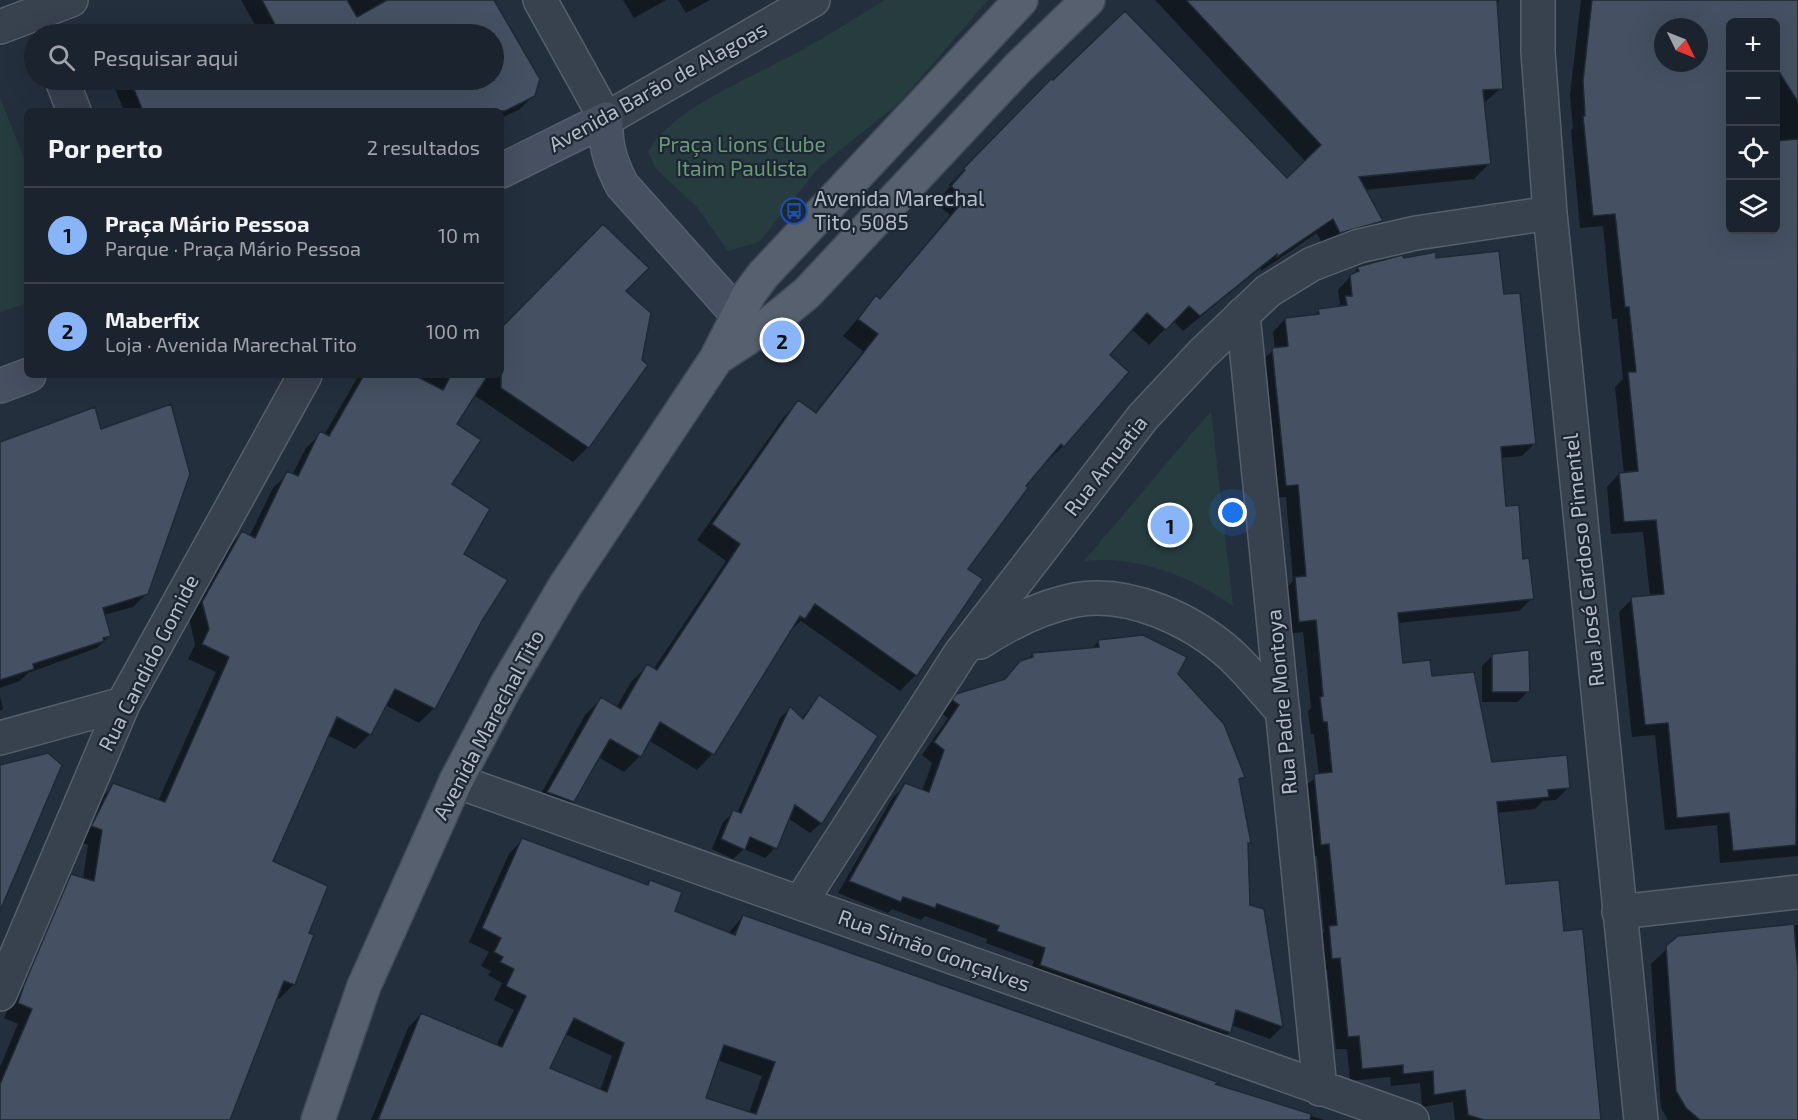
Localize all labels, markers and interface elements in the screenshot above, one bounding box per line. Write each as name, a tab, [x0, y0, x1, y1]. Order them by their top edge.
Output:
street label: Avenida Barão de Alagoas	[544, 15, 771, 156]
north arrow	[1654, 18, 1708, 72]
map controls	[1726, 18, 1780, 234]
button: +	[1726, 18, 1780, 72]
search box	[24, 24, 504, 90]
icon: search	[45, 41, 78, 74]
text: Pesquisar aqui	[93, 44, 239, 70]
button: −	[1726, 72, 1780, 126]
button: locate	[1726, 126, 1780, 180]
park label: Praça Lions Clube Itaim Paulista	[658, 131, 826, 180]
text: Por perto	[48, 132, 163, 163]
text: 2 resultados	[367, 135, 480, 159]
button: layers	[1726, 180, 1780, 234]
place label: Avenida Marechal Tito, 5085	[814, 185, 985, 234]
bus stop icon: Avenida Marechal Tito, 5085	[779, 196, 809, 226]
text: Praça Mário Pessoa	[105, 210, 310, 236]
text: 1	[63, 223, 72, 247]
text: 10 m	[438, 223, 480, 247]
text: Parque · Praça Mário Pessoa	[105, 236, 361, 260]
text: Maberfix	[105, 306, 200, 332]
pin: 2	[762, 318, 802, 362]
text: 2	[62, 319, 73, 343]
text: 100 m	[426, 319, 480, 343]
text: Loja · Avenida Marechal Tito	[105, 332, 357, 356]
street label: Rua Amuatia	[1058, 410, 1152, 520]
street label: Rua José Cardoso Pimentel	[1557, 432, 1608, 688]
your location	[1218, 498, 1247, 527]
pin: 1	[1150, 502, 1190, 548]
street label: Rua Candido Gomide	[92, 570, 203, 755]
street label: Rua Padre Montoya	[1260, 608, 1301, 796]
street label: Avenida Marechal Tito	[427, 625, 548, 823]
street label: Rua Simão Gonçalves	[834, 903, 1034, 998]

